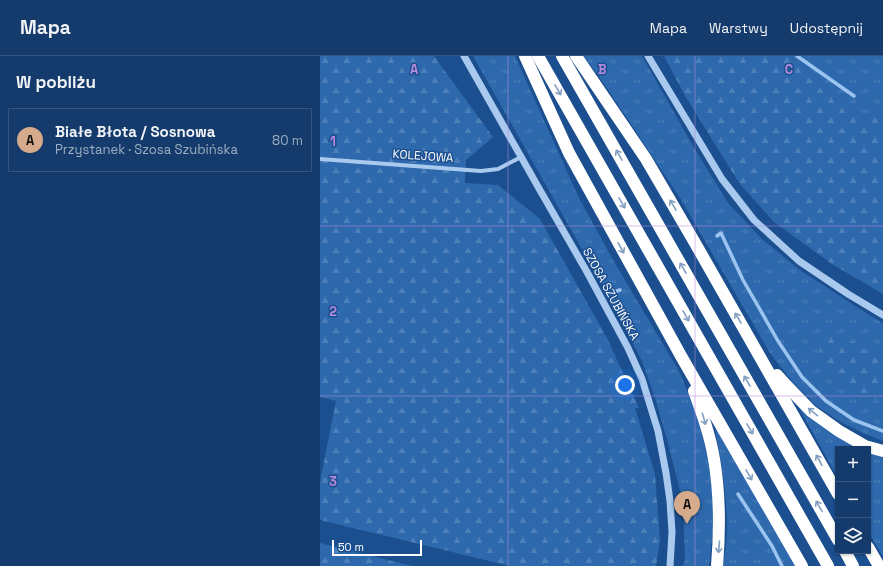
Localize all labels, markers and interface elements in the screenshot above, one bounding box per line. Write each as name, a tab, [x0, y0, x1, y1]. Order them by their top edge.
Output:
text: Mapa	[20, 15, 71, 40]
text: Mapa	[650, 19, 687, 37]
text: Warstwy	[709, 19, 768, 37]
text: Udostępnij	[790, 19, 863, 37]
text: A	[410, 61, 419, 78]
text: B	[598, 61, 607, 78]
text: C	[785, 61, 793, 78]
text: W pobliżu	[16, 71, 96, 93]
one-way arrow	[554, 84, 562, 96]
text: Białe Błota / Sosnowa	[55, 122, 215, 141]
text: A	[26, 132, 34, 149]
text: 80 m	[272, 132, 303, 149]
text: 1	[330, 133, 336, 150]
text: Przystanek · Szosa Szubińska	[55, 141, 238, 158]
street label: KOLEJOWA	[392, 146, 454, 166]
one-way arrow	[614, 149, 622, 161]
one-way arrow	[618, 197, 626, 209]
one-way arrow	[669, 199, 677, 211]
one-way arrow	[618, 242, 626, 254]
street label: SZOSA SZUBIŃSKA	[579, 245, 643, 343]
one-way arrow	[679, 262, 686, 274]
text: 2	[329, 303, 337, 320]
one-way arrow	[682, 310, 690, 322]
one-way arrow	[734, 312, 742, 324]
your location	[615, 375, 635, 395]
one-way arrow	[743, 375, 751, 387]
one-way arrow	[808, 407, 819, 416]
one-way arrow	[701, 412, 708, 425]
one-way arrow	[747, 423, 755, 435]
map controls	[835, 446, 871, 554]
button: +	[835, 446, 871, 482]
one-way arrow	[814, 454, 822, 466]
one-way arrow	[746, 469, 754, 481]
text: 3	[329, 473, 337, 490]
button: −	[835, 482, 871, 518]
pin: A	[674, 491, 700, 524]
one-way arrow	[814, 500, 822, 512]
button: layers	[835, 518, 871, 554]
scale bar	[332, 538, 422, 557]
text: 50 m	[338, 540, 364, 554]
one-way arrow	[715, 540, 722, 553]

